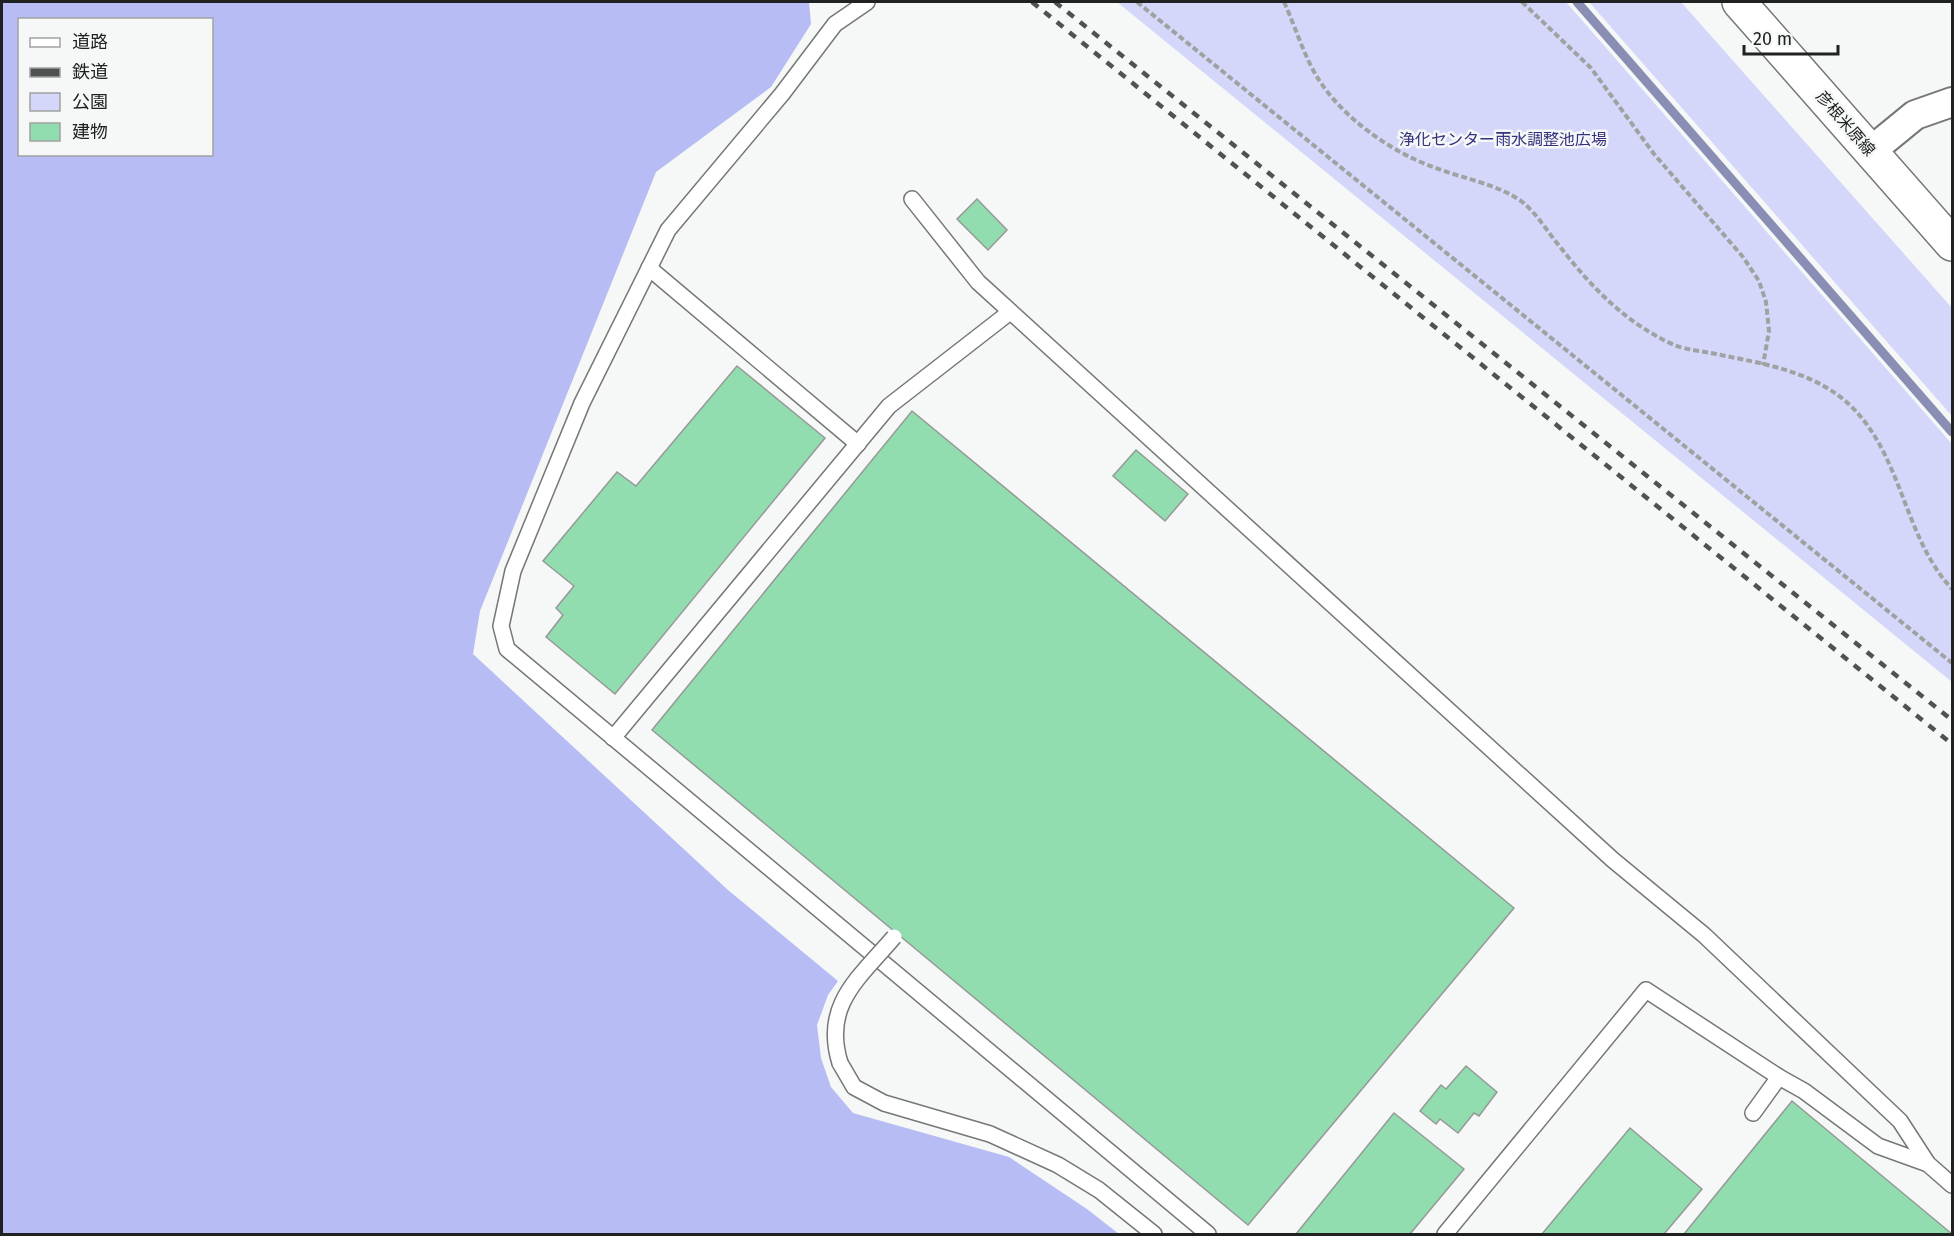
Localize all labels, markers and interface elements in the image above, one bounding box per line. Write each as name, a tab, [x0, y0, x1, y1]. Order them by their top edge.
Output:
legend	[18, 18, 213, 156]
scale bar	[1744, 18, 1838, 56]
text: 20 m	[1753, 28, 1792, 50]
text: 道路	[72, 31, 108, 53]
text: 鉄道	[72, 61, 108, 83]
street label: 彦根米原線	[1812, 87, 1879, 160]
text: 公園	[72, 91, 108, 113]
text: 建物	[72, 121, 108, 143]
park label: 浄化センター雨水調整池広場	[1399, 130, 1607, 149]

